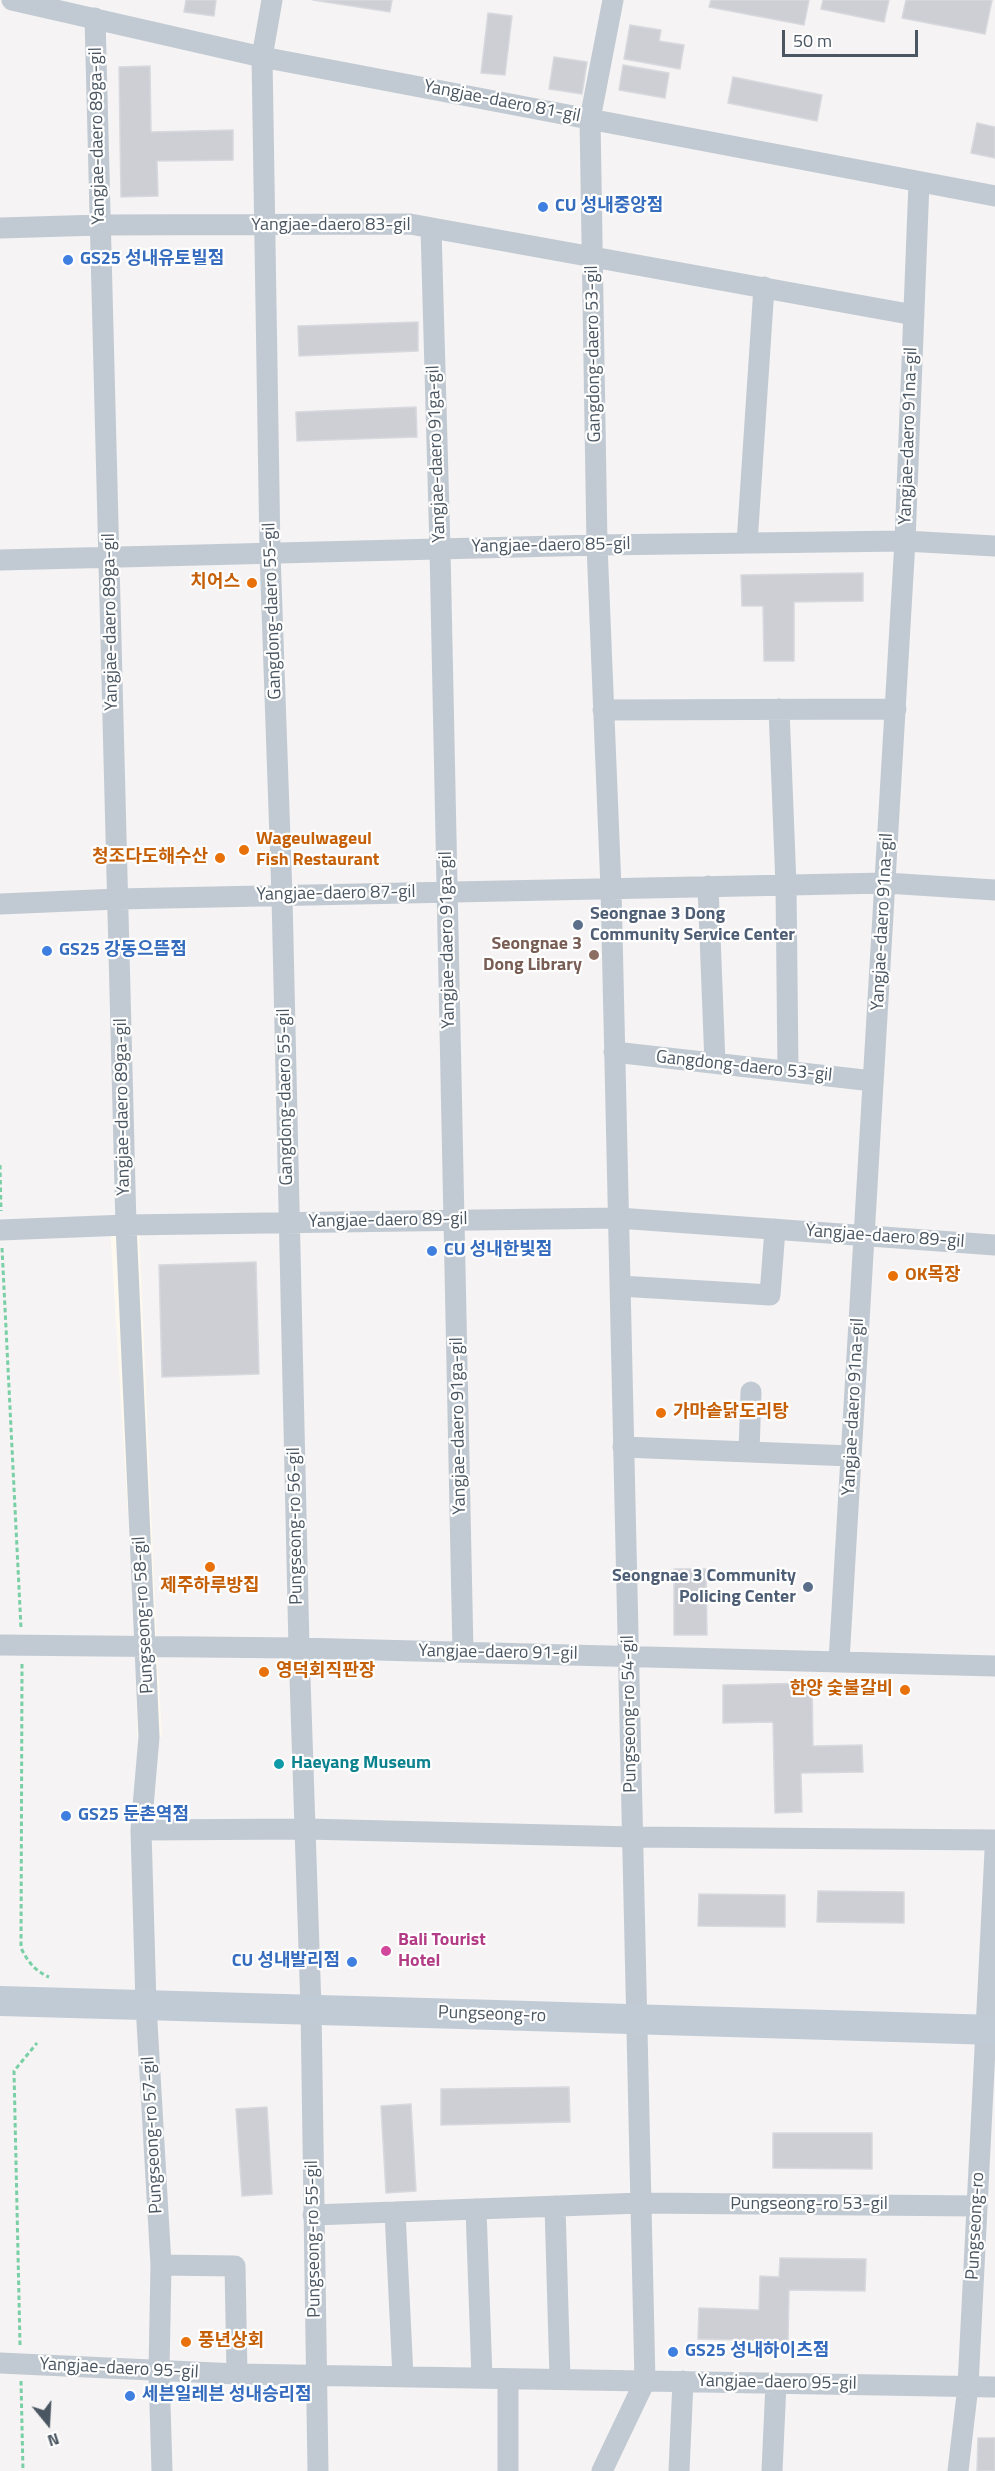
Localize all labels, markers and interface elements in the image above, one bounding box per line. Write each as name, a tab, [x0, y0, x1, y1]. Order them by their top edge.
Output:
scale bar	[785, 18, 922, 56]
text: 50 m	[793, 27, 832, 54]
street label: Yangjae-daero 89ga-gil	[86, 47, 110, 225]
street label: Yangjae-daero 81-gil	[422, 76, 582, 128]
place label: CU 성내중앙점	[555, 196, 663, 218]
marker: CU 성내중앙점	[536, 200, 550, 214]
street label: Yangjae-daero 83-gil	[251, 215, 411, 237]
place label: GS25 성내유토빌점	[80, 249, 224, 271]
marker: GS25 성내유토빌점	[61, 253, 75, 267]
street label: Gangdong-daero 53-gil	[582, 265, 606, 443]
street label: Yangjae-daero 91na-gil	[895, 347, 923, 525]
street label: Yangjae-daero 91ga-gil	[423, 365, 451, 543]
street label: Gangdong-daero 55-gil	[259, 522, 287, 700]
street label: Yangjae-daero 89ga-gil	[99, 533, 123, 711]
street label: Yangjae-daero 85-gil	[471, 534, 631, 558]
place label: 치어스	[190, 572, 240, 594]
marker: 치어스	[245, 576, 259, 590]
place label: Wageulwageul Fish Restaurant	[256, 829, 379, 872]
street label: Yangjae-daero 91na-gil	[868, 833, 898, 1011]
marker: Wageulwageul Fish Restaurant	[237, 843, 251, 857]
place label: 청조다도해수산	[92, 847, 208, 869]
marker: 청조다도해수산	[213, 851, 227, 865]
street label: Yangjae-daero 91ga-gil	[436, 851, 460, 1029]
street label: Yangjae-daero 87-gil	[256, 882, 416, 906]
place label: Seongnae 3 Dong Community Service Center	[590, 904, 795, 946]
marker: Seongnae 3 Dong Community Service Center	[571, 918, 585, 932]
place label: Seongnae 3 Dong Library	[483, 934, 582, 976]
place label: GS25 강동으뜸점	[59, 940, 187, 962]
marker: GS25 강동으뜸점	[40, 944, 54, 958]
marker: Seongnae 3 Dong Library	[587, 948, 601, 962]
street label: Gangdong-daero 55-gil	[274, 1008, 298, 1186]
street label: Yangjae-daero 89ga-gil	[111, 1018, 135, 1196]
street label: Gangdong-daero 53-gil	[655, 1047, 833, 1087]
street label: Yangjae-daero 89-gil	[308, 1209, 468, 1233]
street label: Yangjae-daero 89-gil	[805, 1221, 965, 1253]
place label: CU 성내한빛점	[444, 1240, 552, 1262]
marker: CU 성내한빛점	[425, 1244, 439, 1258]
place label: OK목장	[905, 1265, 961, 1287]
marker: OK목장	[886, 1269, 900, 1283]
street label: Yangjae-daero 91na-gil	[839, 1318, 869, 1496]
street label: Yangjae-daero 91ga-gil	[447, 1337, 471, 1515]
place label: 가마솥닭도리탕	[673, 1402, 789, 1424]
marker: 가마솥닭도리탕	[654, 1406, 668, 1420]
street label: Pungseong-ro 56-gil	[284, 1447, 308, 1605]
street label: Pungseong-ro 58-gil	[129, 1536, 159, 1694]
marker: 제주하루방집	[203, 1560, 217, 1574]
place label: Seongnae 3 Community Policing Center	[612, 1566, 796, 1608]
place label: 제주하루방집	[160, 1576, 260, 1598]
marker: Seongnae 3 Community Policing Center	[801, 1580, 815, 1594]
street label: Pungseong-ro 54-gil	[618, 1635, 642, 1793]
street label: Yangjae-daero 91-gil	[418, 1641, 578, 1665]
place label: 영덕회직판장	[276, 1661, 375, 1683]
marker: 영덕회직판장	[257, 1665, 271, 1679]
place label: 한양 숯불갈비	[790, 1679, 893, 1701]
marker: 한양 숯불갈비	[898, 1683, 912, 1697]
place label: Haeyang Museum	[291, 1753, 431, 1775]
marker: Haeyang Museum	[272, 1757, 286, 1771]
place label: GS25 둔촌역점	[78, 1805, 189, 1827]
marker: GS25 둔촌역점	[59, 1809, 73, 1823]
place label: Bali Tourist Hotel	[398, 1930, 486, 1972]
marker: Bali Tourist Hotel	[379, 1944, 393, 1958]
place label: CU 성내발리점	[232, 1951, 340, 1973]
marker: CU 성내발리점	[345, 1955, 359, 1969]
street label: Pungseong-ro	[438, 2002, 546, 2028]
street label: Pungseong-ro 57-gil	[138, 2056, 168, 2214]
street label: Pungseong-ro 55-gil	[302, 2160, 326, 2318]
street label: Pungseong-ro	[962, 2171, 990, 2281]
street label: Pungseong-ro 53-gil	[730, 2194, 888, 2216]
place label: 풍년상회	[198, 2331, 264, 2353]
marker: 풍년상회	[179, 2335, 193, 2349]
place label: GS25 성내하이츠점	[685, 2341, 829, 2363]
marker: GS25 성내하이츠점	[666, 2345, 680, 2359]
street label: Yangjae-daero 95-gil	[39, 2354, 199, 2384]
street label: Yangjae-daero 95-gil	[697, 2371, 857, 2395]
place label: 세븐일레븐 성내승리점	[142, 2385, 312, 2407]
marker: 세븐일레븐 성내승리점	[123, 2389, 137, 2403]
north arrow	[18, 2393, 78, 2453]
text: N	[45, 2427, 63, 2453]

